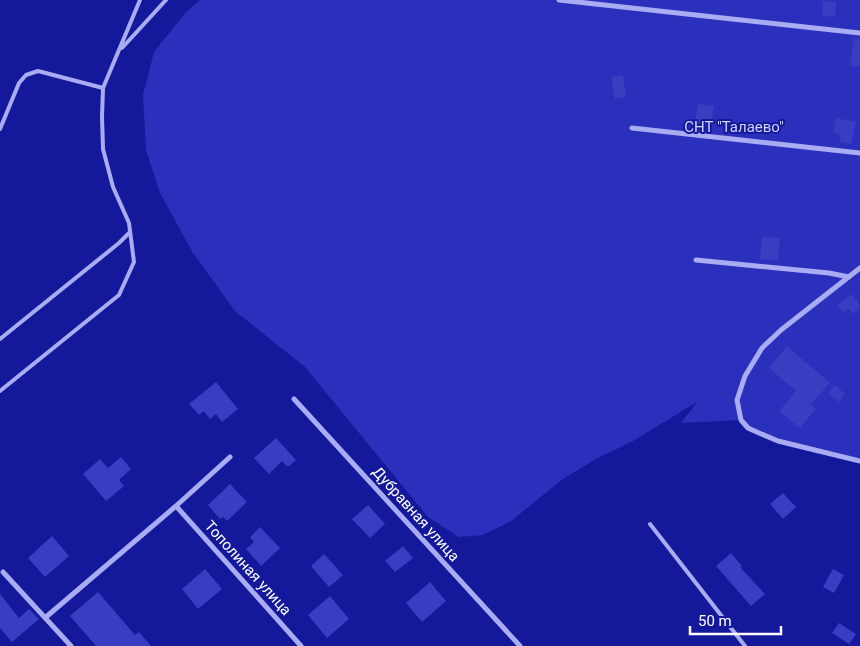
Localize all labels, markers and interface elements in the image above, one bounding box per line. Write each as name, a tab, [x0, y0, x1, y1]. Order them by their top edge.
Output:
park label: СНТ "Талаево"	[684, 118, 784, 136]
street label: Дубравная улица	[369, 463, 463, 565]
street label: Тополиная улица	[201, 517, 295, 619]
scale bar	[690, 604, 781, 636]
text: 50 m	[698, 612, 732, 630]

